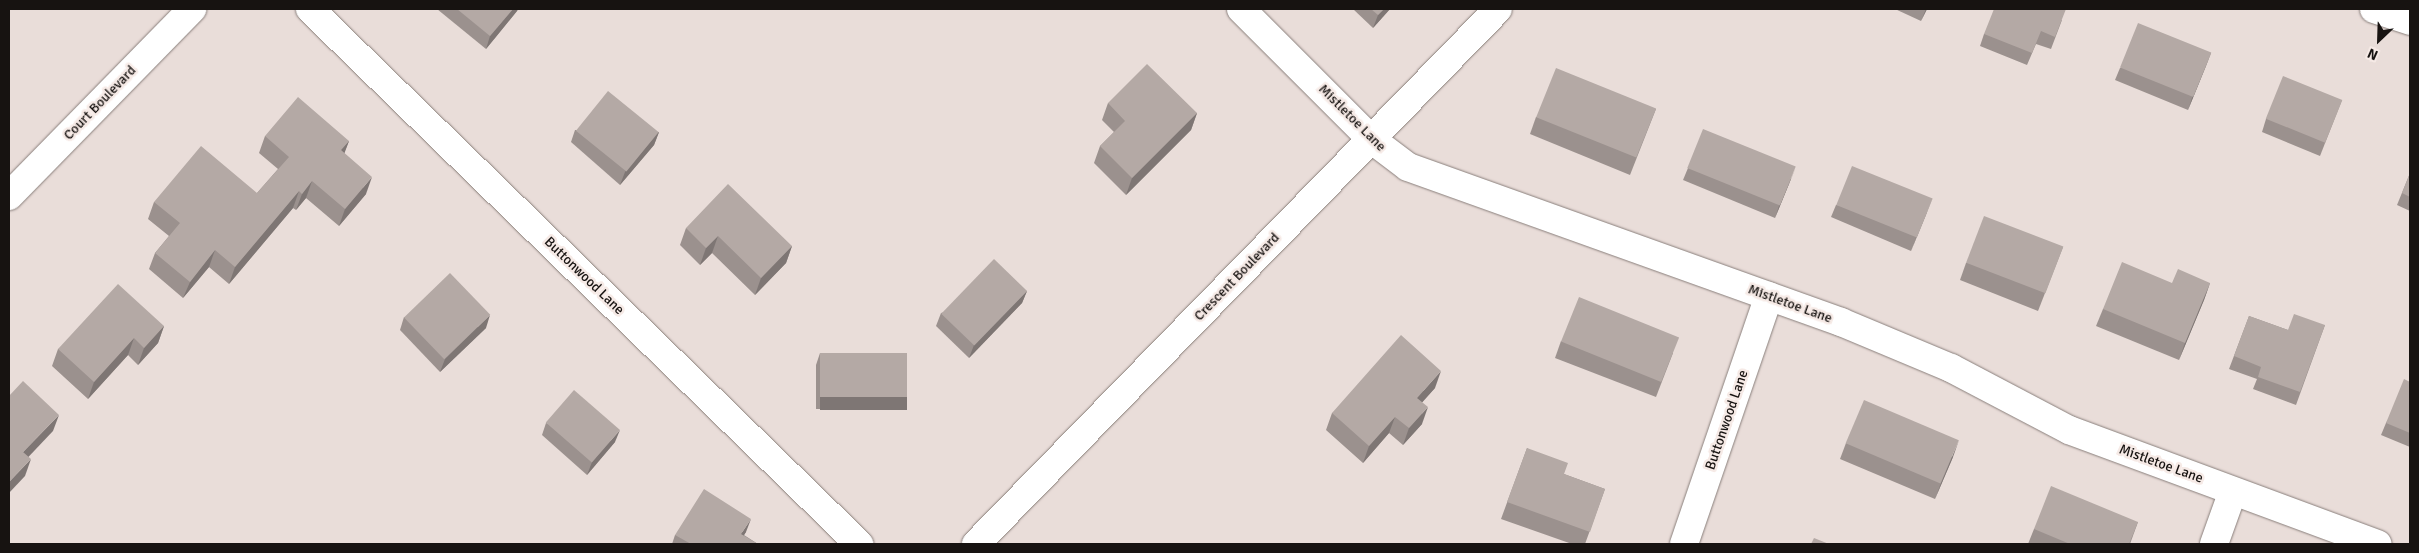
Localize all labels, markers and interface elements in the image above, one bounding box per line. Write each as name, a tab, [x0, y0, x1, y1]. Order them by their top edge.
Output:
north arrow	[2354, 15, 2404, 65]
text: N	[2365, 44, 2381, 64]
street label: Court Boulevard	[60, 62, 140, 144]
street label: Mistletoe Lane	[1315, 81, 1389, 155]
street label: Crescent Boulevard	[1191, 230, 1283, 324]
street label: Buttonwood Lane	[541, 234, 627, 318]
street label: Mistletoe Lane	[1746, 281, 1834, 327]
street label: Buttonwood Lane	[1702, 368, 1752, 472]
street label: Mistletoe Lane	[2117, 441, 2205, 487]

